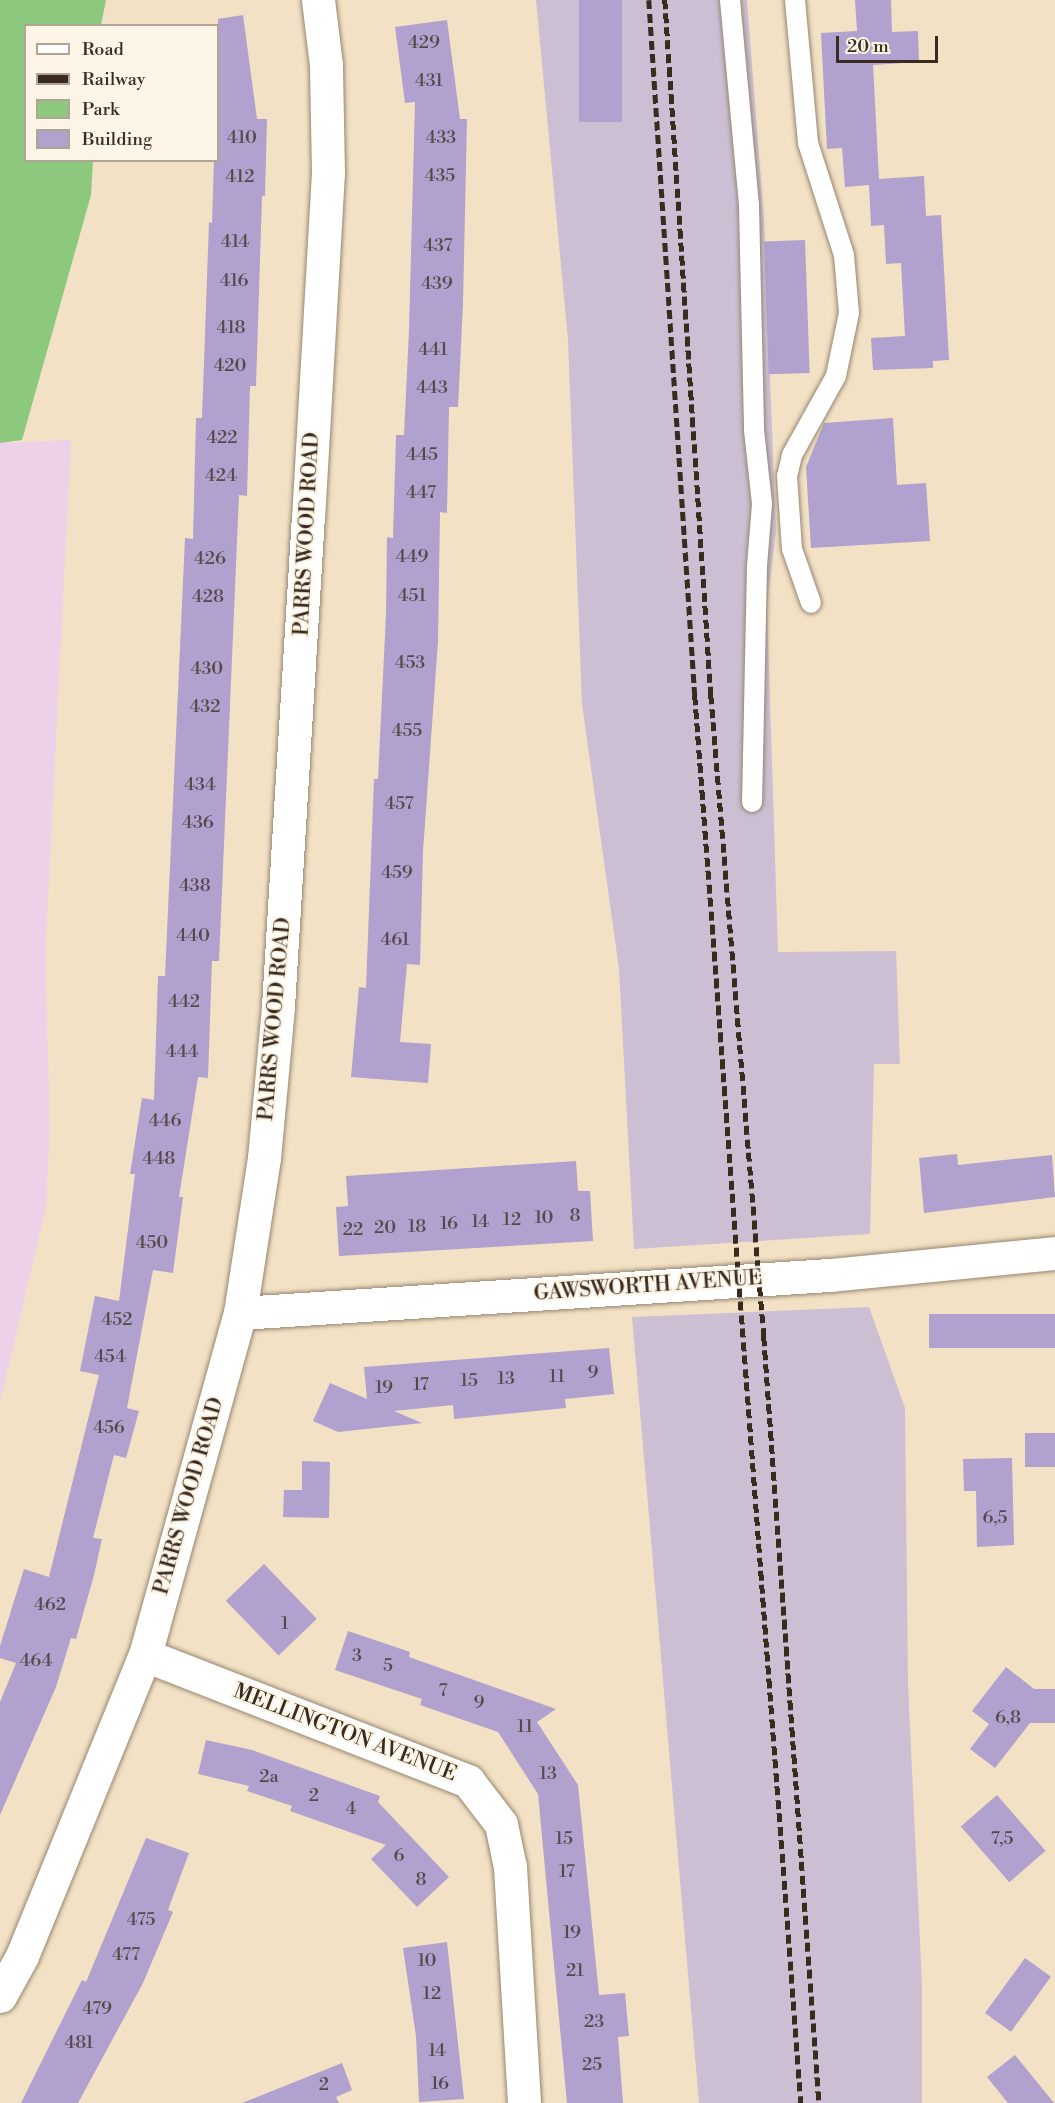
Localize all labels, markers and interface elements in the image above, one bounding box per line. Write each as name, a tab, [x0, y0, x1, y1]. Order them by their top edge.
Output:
legend	[24, 24, 219, 162]
scale bar	[839, 24, 941, 62]
house number: 429	[408, 32, 440, 54]
text: 20 m	[847, 35, 889, 58]
text: Road	[82, 38, 124, 61]
text: Railway	[82, 68, 145, 91]
house number: 431	[415, 70, 443, 92]
text: Park	[82, 98, 119, 121]
house number: 410	[227, 127, 257, 149]
house number: 433	[426, 127, 456, 149]
text: Building	[82, 128, 152, 151]
house number: 435	[425, 165, 455, 187]
house number: 412	[225, 166, 255, 188]
house number: 414	[221, 231, 249, 253]
house number: 437	[423, 235, 453, 257]
house number: 416	[220, 270, 248, 292]
house number: 439	[421, 273, 453, 295]
house number: 418	[216, 317, 246, 339]
house number: 441	[418, 339, 448, 361]
house number: 420	[214, 355, 246, 377]
house number: 443	[416, 377, 448, 399]
house number: 422	[206, 427, 238, 449]
street label: PARRS WOOD ROAD	[289, 431, 325, 637]
house number: 445	[406, 444, 438, 466]
house number: 424	[205, 465, 237, 487]
house number: 447	[406, 482, 436, 504]
house number: 449	[396, 546, 428, 568]
house number: 426	[194, 548, 226, 570]
house number: 451	[398, 585, 426, 607]
house number: 428	[192, 586, 224, 608]
house number: 453	[395, 652, 425, 674]
house number: 430	[191, 658, 223, 680]
house number: 432	[190, 696, 220, 718]
house number: 455	[392, 720, 422, 742]
house number: 434	[184, 774, 216, 796]
house number: 457	[384, 793, 414, 815]
house number: 436	[182, 812, 214, 834]
house number: 459	[381, 862, 413, 884]
house number: 438	[179, 875, 211, 897]
street label: PARRS WOOD ROAD	[254, 916, 296, 1122]
house number: 440	[176, 925, 210, 947]
house number: 461	[381, 929, 409, 951]
house number: 442	[168, 991, 200, 1013]
house number: 444	[166, 1041, 198, 1063]
house number: 446	[149, 1110, 181, 1132]
house number: 448	[143, 1148, 175, 1170]
house number: 8	[569, 1205, 581, 1227]
house number: 10	[534, 1207, 554, 1229]
house number: 12	[503, 1209, 521, 1231]
house number: 14	[471, 1211, 489, 1233]
house number: 16	[440, 1213, 458, 1235]
house number: 18	[408, 1216, 426, 1238]
house number: 20	[374, 1217, 396, 1239]
house number: 22	[343, 1219, 363, 1241]
house number: 450	[136, 1232, 168, 1254]
street label: GAWSWORTH AVENUE	[533, 1265, 763, 1307]
house number: 452	[102, 1309, 132, 1331]
house number: 454	[94, 1346, 126, 1368]
house number: 9	[588, 1362, 598, 1384]
house number: 11	[549, 1366, 565, 1388]
house number: 13	[497, 1368, 515, 1390]
house number: 15	[460, 1370, 478, 1392]
house number: 17	[413, 1374, 429, 1396]
house number: 19	[375, 1377, 393, 1399]
street label: PARRS WOOD ROAD	[149, 1394, 229, 1598]
house number: 456	[93, 1417, 125, 1439]
house number: 6,5	[982, 1507, 1008, 1529]
house number: 462	[34, 1594, 66, 1616]
house number: 1	[281, 1613, 289, 1635]
house number: 3	[352, 1645, 362, 1667]
house number: 464	[20, 1650, 52, 1672]
house number: 5	[383, 1655, 393, 1677]
street label: MELLINGTON AVENUE	[230, 1679, 460, 1787]
house number: 7	[438, 1680, 448, 1702]
house number: 9	[474, 1692, 484, 1714]
house number: 6,8	[995, 1707, 1021, 1729]
house number: 11	[517, 1716, 533, 1738]
house number: 13	[539, 1763, 557, 1785]
house number: 2a	[259, 1766, 279, 1788]
house number: 2	[309, 1785, 319, 1807]
house number: 4	[346, 1798, 356, 1820]
house number: 15	[555, 1828, 573, 1850]
house number: 7,5	[991, 1828, 1013, 1850]
house number: 6	[394, 1845, 404, 1867]
house number: 17	[559, 1861, 575, 1883]
house number: 8	[415, 1869, 427, 1891]
house number: 475	[127, 1909, 155, 1931]
house number: 19	[563, 1922, 581, 1944]
house number: 477	[112, 1944, 140, 1966]
house number: 10	[417, 1950, 437, 1972]
house number: 21	[566, 1960, 584, 1982]
house number: 12	[423, 1983, 441, 2005]
house number: 479	[82, 1998, 112, 2020]
house number: 23	[584, 2011, 604, 2033]
house number: 481	[64, 2032, 94, 2054]
house number: 14	[428, 2040, 446, 2062]
house number: 25	[582, 2054, 602, 2076]
house number: 16	[431, 2073, 449, 2095]
house number: 2	[319, 2074, 329, 2096]

